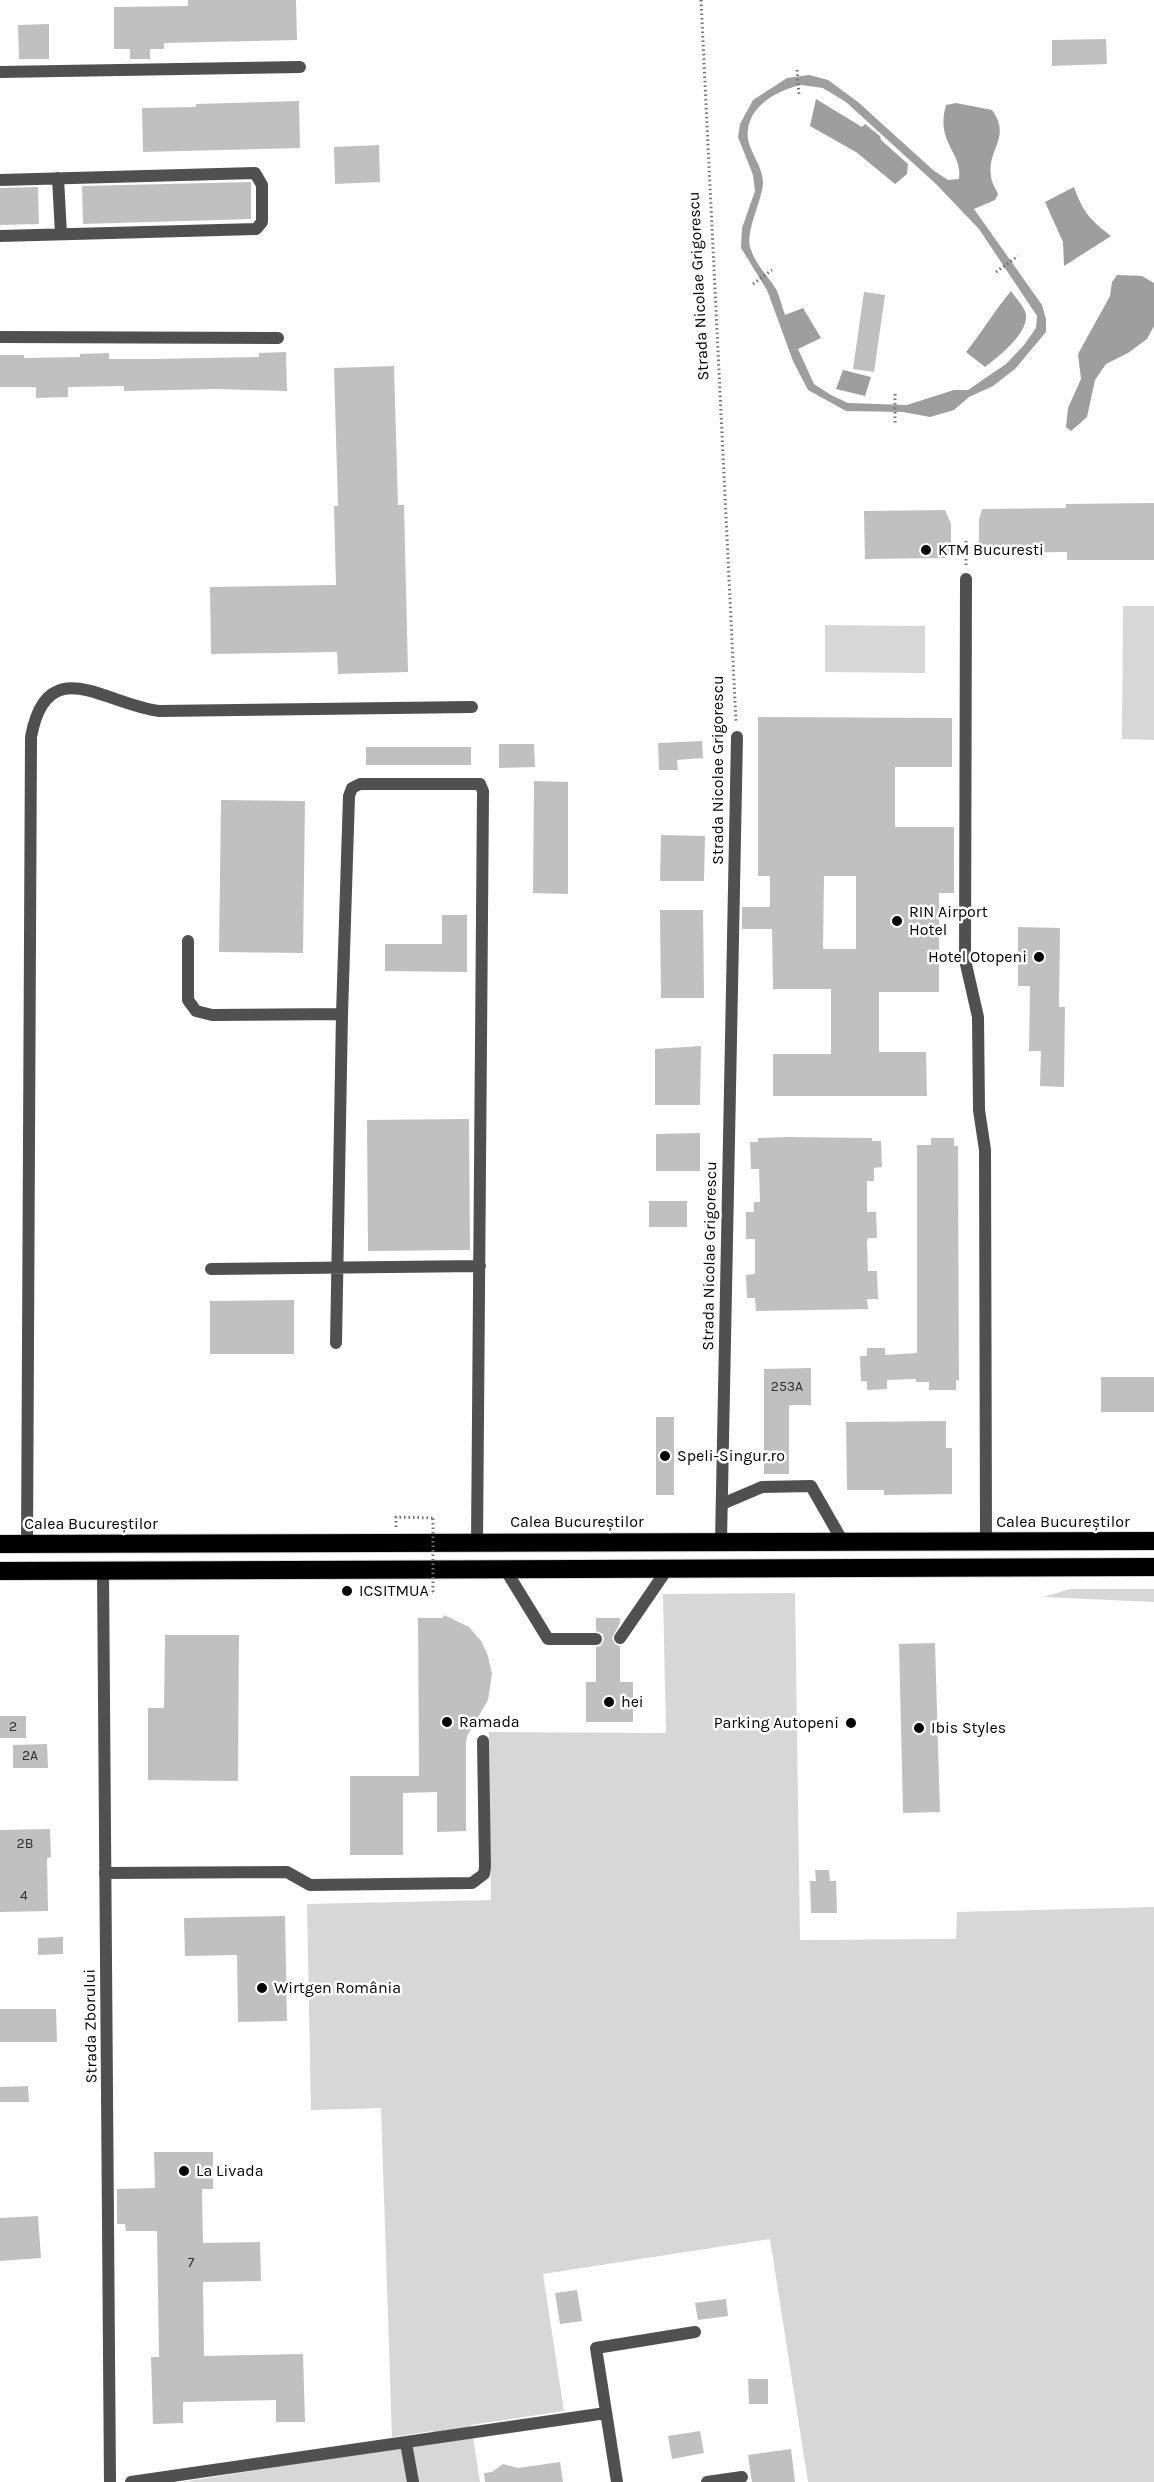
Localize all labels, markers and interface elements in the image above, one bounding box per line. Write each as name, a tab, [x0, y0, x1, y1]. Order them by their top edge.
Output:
street label: Strada Nicolae Grigorescu	[684, 191, 714, 381]
place label: KTM Bucuresti	[938, 540, 1044, 560]
marker: KTM Bucuresti	[919, 543, 933, 557]
street label: Strada Nicolae Grigorescu	[708, 675, 728, 865]
place label: RIN Airport Hotel	[909, 902, 988, 940]
marker: RIN Airport Hotel	[890, 914, 904, 928]
place label: Hotel Otopeni	[928, 947, 1027, 967]
marker: Hotel Otopeni	[1032, 950, 1046, 964]
street label: Strada Nicolae Grigorescu	[699, 1161, 721, 1351]
house number: 253A	[771, 1379, 803, 1395]
place label: Speli-Singur.ro	[677, 1446, 785, 1466]
marker: Speli-Singur.ro	[658, 1449, 672, 1463]
street label: Calea Bucureștilor	[510, 1512, 644, 1532]
street label: Calea Bucureștilor	[996, 1512, 1130, 1532]
street label: Calea Bucureștilor	[24, 1514, 158, 1534]
place label: ICSITMUA	[359, 1581, 429, 1601]
marker: ICSITMUA	[340, 1584, 354, 1598]
place label: hei	[621, 1692, 644, 1712]
marker: hei	[602, 1695, 616, 1709]
place label: Ramada	[459, 1712, 520, 1732]
place label: Parking Autopeni	[714, 1713, 839, 1733]
marker: Ramada	[440, 1715, 454, 1729]
marker: Parking Autopeni	[844, 1716, 858, 1730]
place label: Ibis Styles	[931, 1718, 1006, 1738]
house number: 2	[9, 1719, 17, 1735]
marker: Ibis Styles	[912, 1721, 926, 1735]
house number: 2A	[22, 1748, 38, 1764]
house number: 2B	[17, 1836, 33, 1852]
house number: 4	[20, 1888, 28, 1904]
street label: Strada Zborului	[80, 1969, 102, 2083]
place label: Wirtgen România	[274, 1978, 401, 1998]
marker: Wirtgen România	[255, 1981, 269, 1995]
place label: La Livada	[196, 2161, 263, 2181]
marker: La Livada	[177, 2164, 191, 2178]
house number: 7	[188, 2255, 194, 2271]

